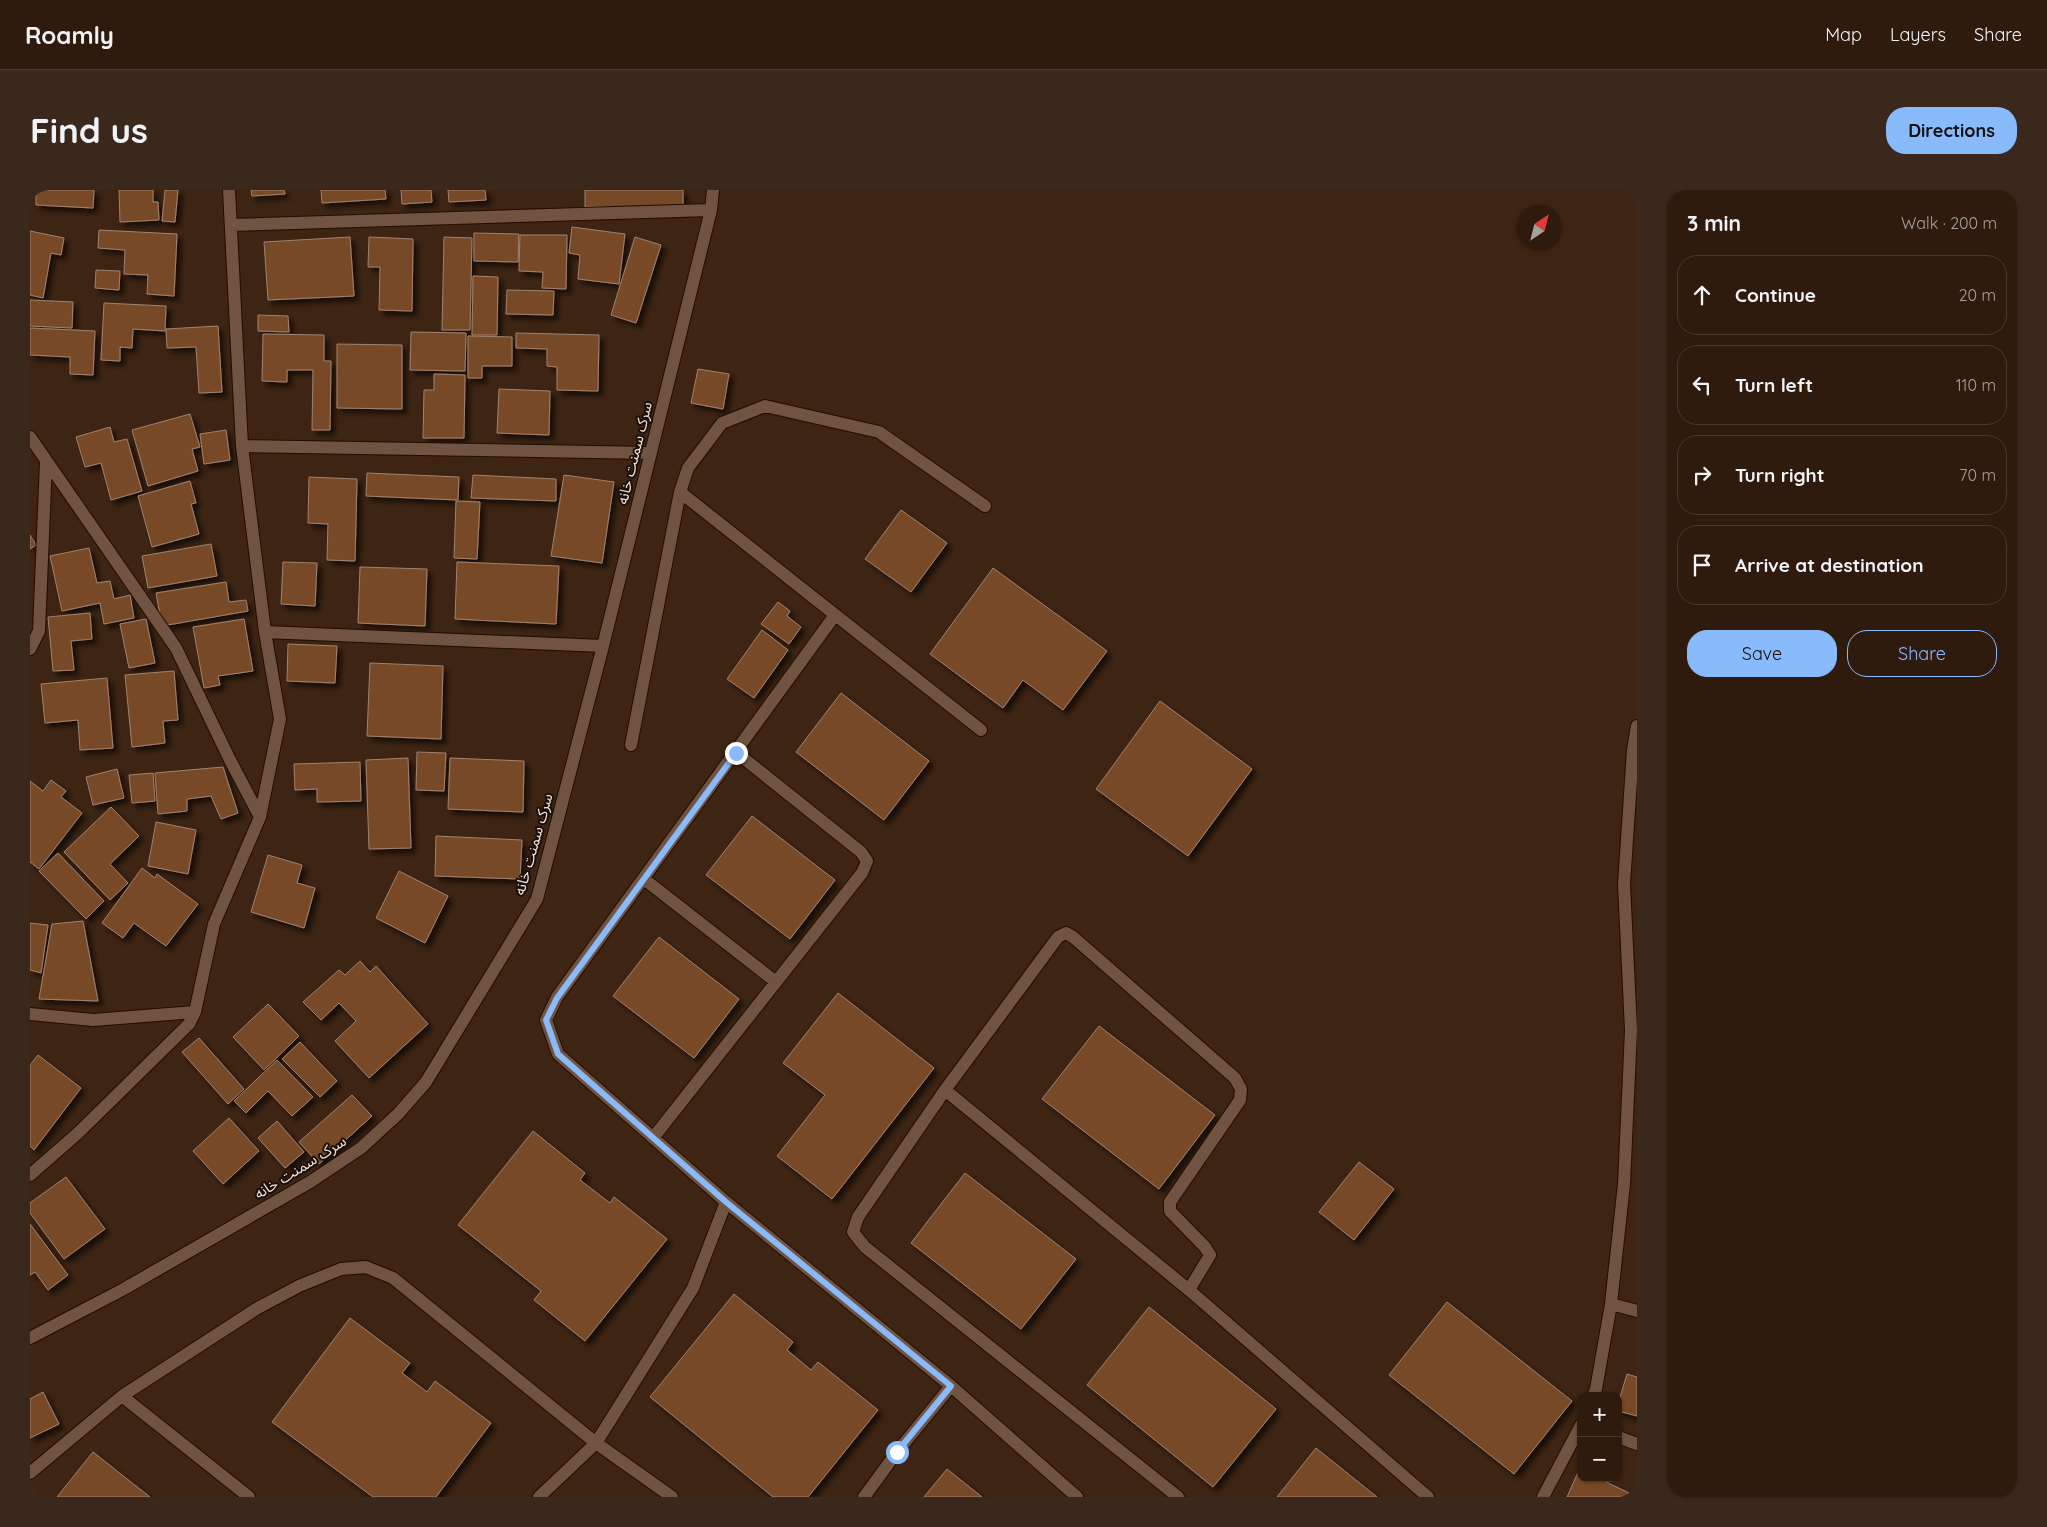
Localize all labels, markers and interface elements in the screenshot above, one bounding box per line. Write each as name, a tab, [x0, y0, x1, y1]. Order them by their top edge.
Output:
text: Roamly	[25, 20, 114, 50]
text: Map	[1825, 23, 1862, 46]
text: Layers	[1890, 23, 1946, 46]
text: Share	[1974, 23, 2022, 46]
button: Directions	[1886, 107, 2017, 154]
text: Find us	[30, 108, 148, 152]
north arrow	[1517, 205, 1562, 250]
text: 3 min	[1687, 210, 1741, 236]
text: Walk · 200 m	[1901, 213, 1997, 233]
icon: ahead	[1688, 281, 1716, 309]
text: Continue	[1735, 283, 1816, 307]
text: 20 m	[1959, 285, 1996, 305]
icon: left	[1688, 371, 1716, 399]
text: Turn left	[1735, 373, 1813, 397]
text: 110 m	[1956, 375, 1996, 395]
street label: سرک سمنت خانه	[612, 400, 656, 506]
icon: right	[1688, 461, 1716, 489]
text: Turn right	[1735, 463, 1824, 487]
text: 70 m	[1959, 465, 1996, 485]
icon: arrive	[1688, 551, 1716, 579]
text: Arrive at destination	[1735, 553, 1924, 577]
button: Save	[1687, 630, 1837, 677]
button: Share	[1847, 630, 1997, 677]
route end	[725, 742, 748, 765]
street label: سرک سمنت خانه	[509, 791, 557, 897]
street label: سرک سمنت خانه	[250, 1131, 350, 1203]
map controls	[1577, 1392, 1622, 1482]
button: +	[1577, 1392, 1622, 1437]
button: −	[1577, 1437, 1622, 1482]
route start	[886, 1441, 909, 1464]

